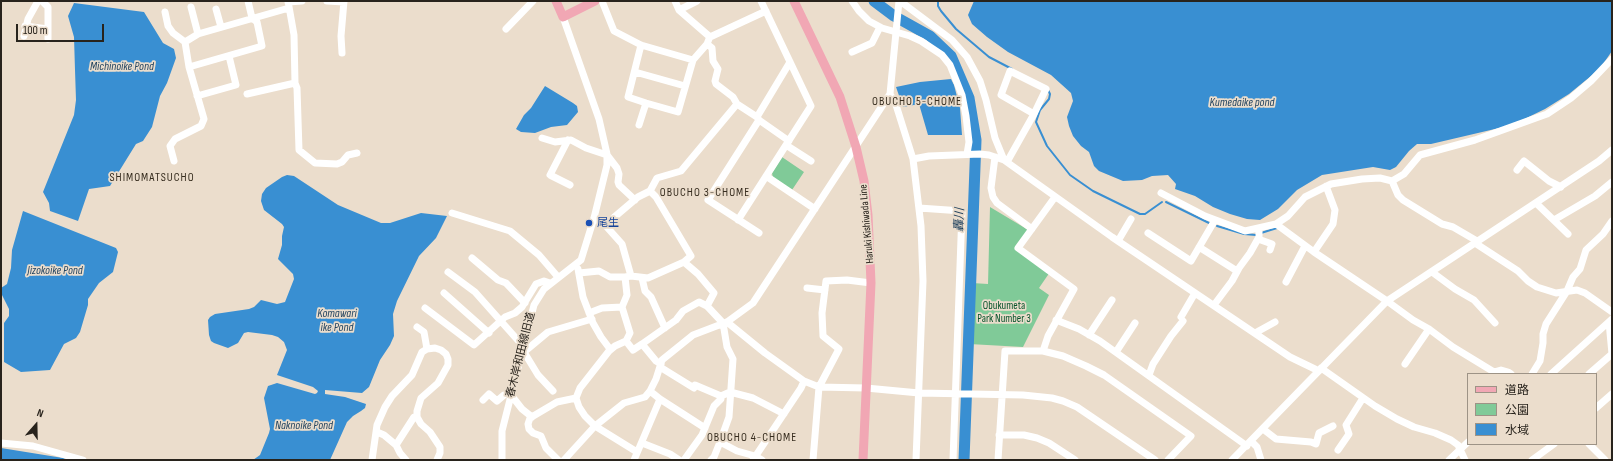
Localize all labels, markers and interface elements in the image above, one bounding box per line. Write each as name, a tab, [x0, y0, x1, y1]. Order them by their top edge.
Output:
scale bar	[18, 16, 106, 42]
text: 100 m	[23, 23, 48, 38]
water label: Michinoike Pond	[90, 60, 154, 74]
district label: OBUCHO 5-CHOME	[872, 95, 962, 109]
water label: Kumedaike pond	[1210, 96, 1274, 110]
district label: SHIMOMATSUCHO	[109, 171, 195, 185]
street label: Haruki Kishiwada Line	[857, 184, 877, 264]
district label: OBUCHO 3-CHOME	[660, 186, 750, 200]
water label: 轟川	[952, 208, 968, 232]
place label: 尾生	[597, 216, 619, 230]
marker: 尾生	[584, 218, 594, 228]
water label: Jizokoike Pond	[27, 264, 83, 278]
park label: Obukumeta Park Number 3	[977, 299, 1031, 325]
water label: Komawari ike Pond	[317, 307, 357, 335]
street label: 春木岸和田線旧道	[504, 311, 538, 399]
legend	[1467, 373, 1597, 445]
text: 道路	[1505, 383, 1529, 398]
text: 公園	[1505, 403, 1529, 418]
north arrow	[16, 405, 56, 445]
text: N	[35, 406, 45, 420]
water label: Naknoike Pond	[275, 419, 333, 433]
text: 水域	[1505, 423, 1529, 438]
district label: OBUCHO 4-CHOME	[707, 431, 797, 445]

